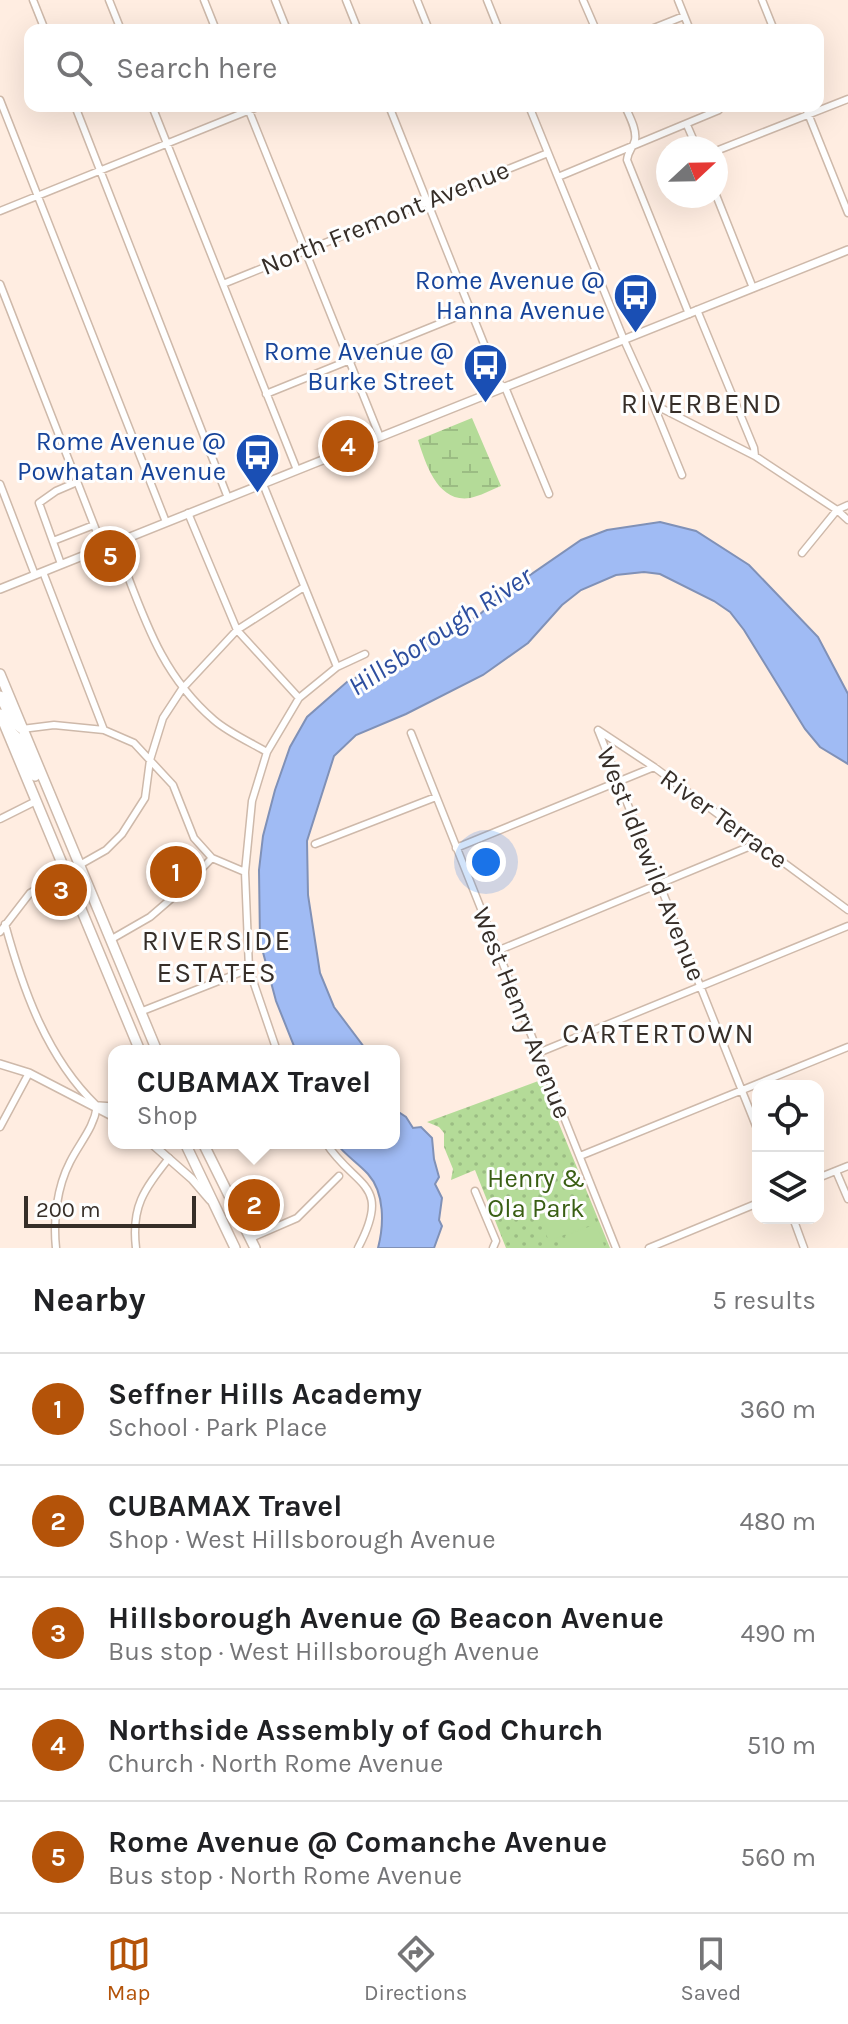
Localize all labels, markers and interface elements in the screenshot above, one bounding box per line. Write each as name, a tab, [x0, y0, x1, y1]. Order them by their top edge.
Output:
search box	[24, 24, 824, 112]
icon: search	[52, 46, 96, 90]
text: Search here	[116, 50, 277, 86]
north arrow	[656, 136, 728, 208]
street label: North Fremont Avenue	[256, 154, 514, 282]
place label: Rome Avenue @ Hanna Avenue	[415, 265, 605, 326]
bus stop icon: Rome Avenue @ Hanna Avenue	[612, 271, 660, 334]
place label: Rome Avenue @ Burke Street	[264, 336, 454, 397]
bus stop icon: Rome Avenue @ Burke Street	[461, 342, 509, 405]
district label: RIVERBEND	[621, 387, 783, 420]
pin: 4	[322, 416, 374, 476]
place label: Rome Avenue @ Powhatan Avenue	[17, 426, 226, 487]
bus stop icon: Rome Avenue @ Powhatan Avenue	[233, 432, 281, 495]
pin: 5	[84, 526, 136, 586]
water label: Hillsborough River	[342, 559, 539, 703]
street label: West Idlewild Avenue	[590, 742, 712, 986]
street label: River Terrace	[654, 762, 794, 876]
pin: 1	[150, 842, 202, 902]
your location	[466, 842, 506, 882]
pin: 3	[35, 860, 87, 920]
street label: West Henry Avenue	[465, 903, 579, 1123]
district label: RIVERSIDE ESTATES	[142, 924, 292, 989]
district label: CARTERTOWN	[562, 1017, 756, 1050]
popup	[108, 1045, 400, 1149]
text: CUBAMAX Travel	[137, 1064, 371, 1100]
map controls	[752, 1080, 824, 1224]
button: locate	[752, 1080, 824, 1152]
text: Shop	[137, 1100, 198, 1131]
button: layers	[752, 1152, 824, 1224]
park label: Henry & Ola Park	[487, 1163, 585, 1224]
pin: 2	[228, 1175, 280, 1235]
scale bar	[24, 1192, 196, 1228]
text: 200 m	[36, 1197, 101, 1223]
text: Nearby	[32, 1280, 146, 1320]
text: 5 results	[712, 1285, 816, 1316]
text: Seffner Hills Academy	[108, 1376, 422, 1412]
text: 1	[53, 1394, 63, 1425]
text: 360 m	[740, 1394, 816, 1425]
text: School · Park Place	[108, 1412, 327, 1443]
text: CUBAMAX Travel	[108, 1488, 342, 1524]
text: 2	[50, 1506, 66, 1537]
text: 480 m	[740, 1506, 816, 1537]
text: Shop · West Hillsborough Avenue	[108, 1524, 496, 1555]
text: Hillsborough Avenue @ Beacon Avenue	[108, 1600, 664, 1636]
text: 3	[50, 1618, 66, 1649]
text: 490 m	[740, 1618, 816, 1649]
text: Bus stop · West Hillsborough Avenue	[108, 1636, 539, 1667]
text: Northside Assembly of God Church	[108, 1712, 603, 1748]
text: 4	[50, 1730, 66, 1761]
text: 510 m	[747, 1730, 816, 1761]
text: Church · North Rome Avenue	[108, 1748, 443, 1779]
text: Rome Avenue @ Comanche Avenue	[108, 1824, 607, 1860]
text: 5	[50, 1842, 66, 1873]
text: 560 m	[741, 1842, 816, 1873]
text: Bus stop · North Rome Avenue	[108, 1860, 462, 1891]
tab: Map	[107, 1932, 151, 2006]
tab: Directions	[364, 1932, 467, 2006]
tab: Saved	[681, 1932, 741, 2006]

